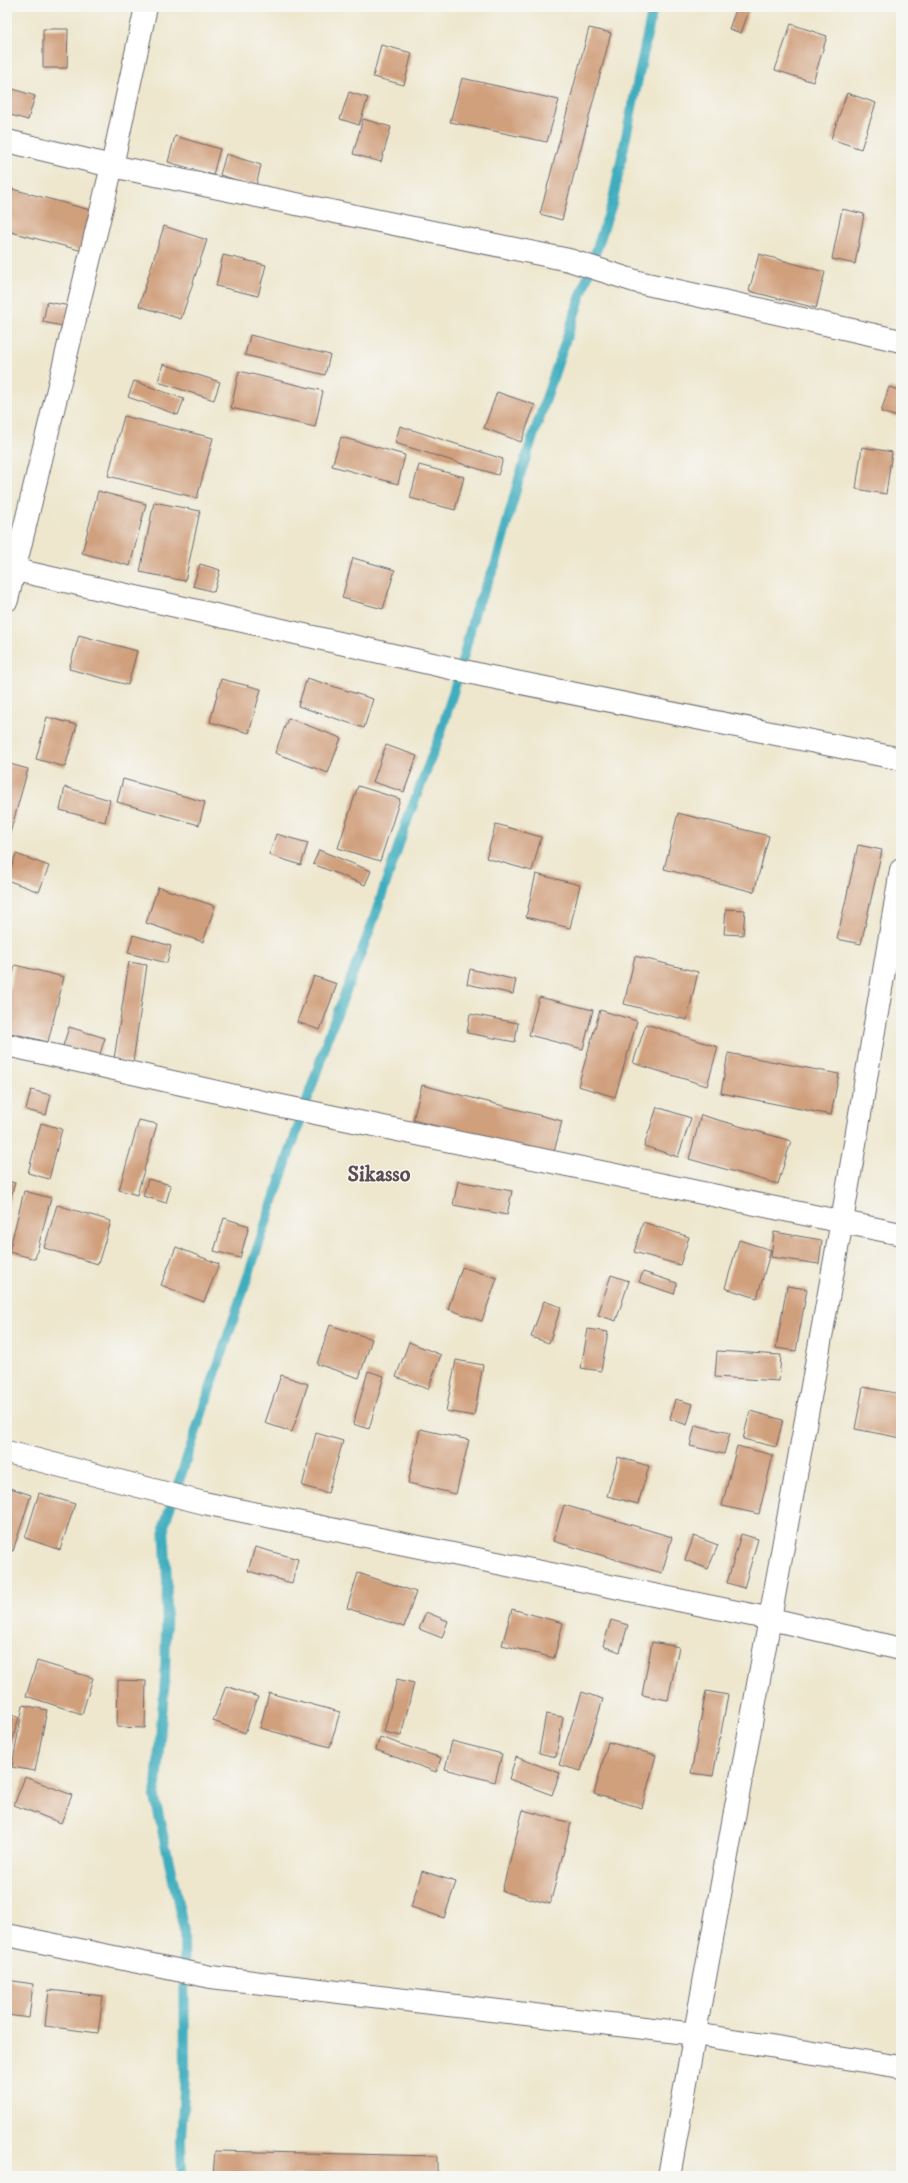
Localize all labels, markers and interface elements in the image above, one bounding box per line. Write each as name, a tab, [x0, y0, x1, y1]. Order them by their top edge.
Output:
district label: Sikasso	[348, 1161, 411, 1188]

